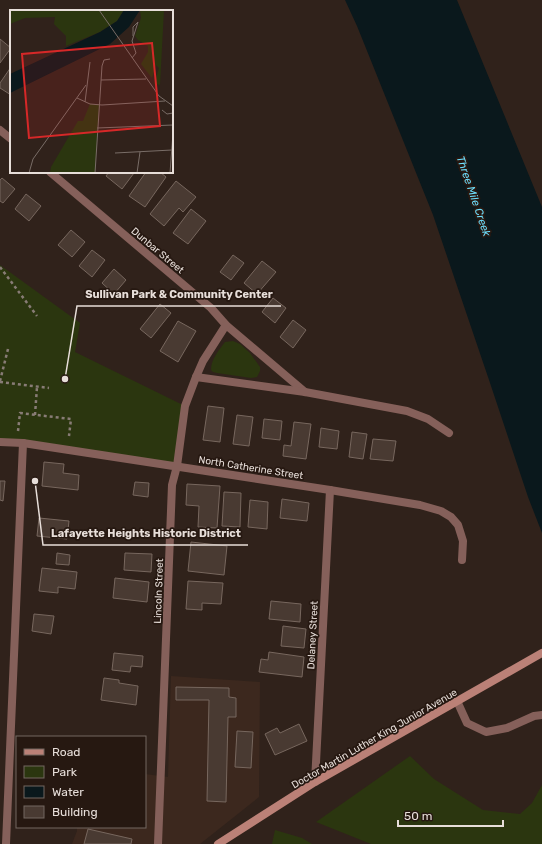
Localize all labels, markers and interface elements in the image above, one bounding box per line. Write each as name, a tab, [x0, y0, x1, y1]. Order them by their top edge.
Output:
inset map	[10, 10, 173, 173]
water label: Three Mile Creek	[454, 154, 494, 238]
street label: Dunbar Street	[128, 225, 186, 276]
callout: Sullivan Park & Community Center	[77, 283, 281, 306]
text: Sullivan Park & Community Center	[85, 288, 273, 301]
street label: North Catherine Street	[198, 454, 304, 482]
callout: Lafayette Heights Historic District	[43, 522, 248, 545]
text: Lafayette Heights Historic District	[51, 527, 241, 540]
street label: Lincoln Street	[152, 558, 166, 624]
street label: Delaney Street	[305, 600, 321, 670]
street label: Doctor Martin Luther King Junior Avenue	[290, 686, 460, 791]
legend	[16, 736, 146, 828]
text: Road	[52, 745, 80, 759]
text: Park	[52, 765, 78, 779]
text: Water	[52, 785, 84, 799]
scale bar	[398, 802, 503, 828]
text: Building	[52, 805, 98, 819]
text: 50 m	[404, 809, 432, 823]

